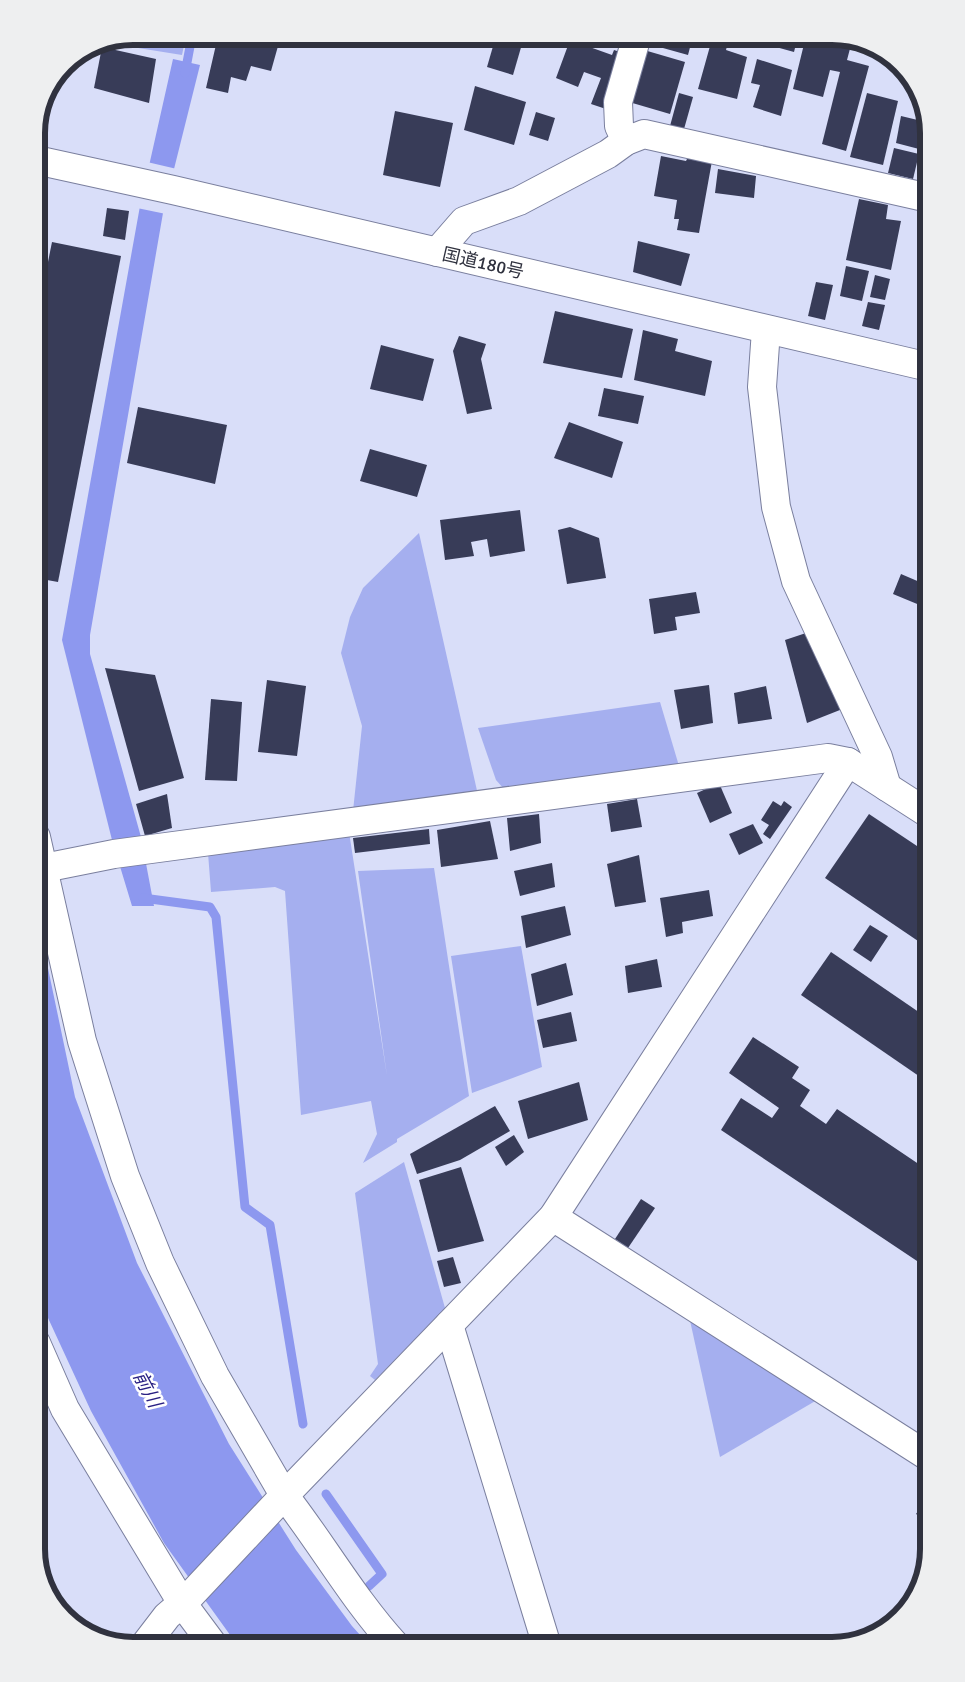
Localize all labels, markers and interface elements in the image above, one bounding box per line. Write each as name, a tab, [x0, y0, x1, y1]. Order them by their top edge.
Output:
street label: 国道180号	[440, 243, 526, 283]
water label: 前川	[128, 1367, 168, 1414]

